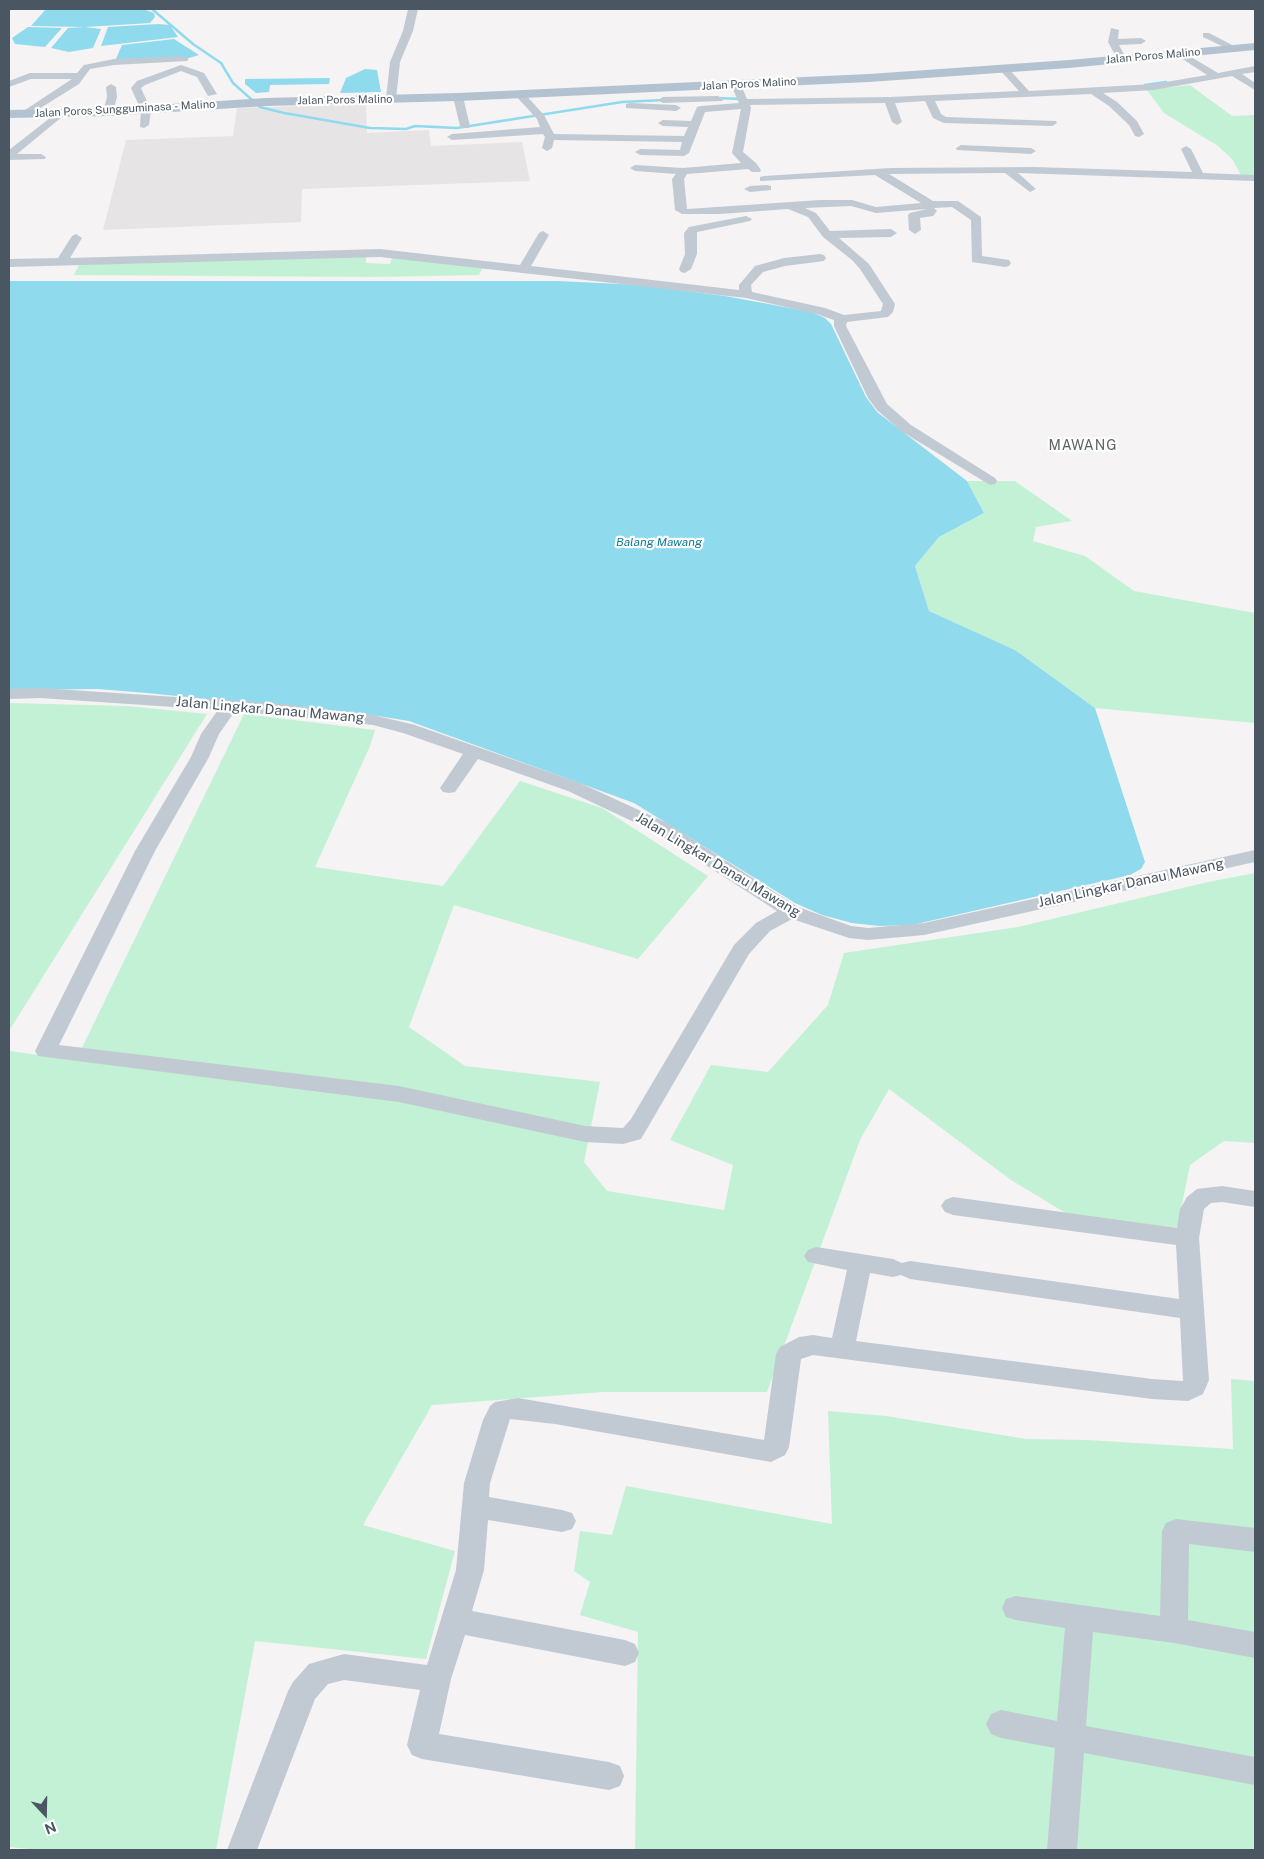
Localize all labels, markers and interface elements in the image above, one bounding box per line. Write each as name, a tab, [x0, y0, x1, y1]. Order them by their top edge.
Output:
street label: Jalan Poros Malino	[1105, 45, 1201, 67]
street label: Jalan Poros Malino	[701, 75, 797, 93]
street label: Jalan Poros Malino	[297, 93, 393, 107]
street label: Jalan Poros Sungguminasa - Malino	[34, 98, 216, 120]
district label: MAWANG	[1048, 438, 1118, 454]
water label: Balang Mawang	[616, 535, 702, 549]
street label: Jalan Lingkar Danau Mawang	[175, 693, 365, 727]
street label: Jalan Lingkar Danau Mawang	[633, 809, 803, 921]
street label: Jalan Lingkar Danau Mawang	[1037, 855, 1225, 911]
north arrow	[20, 1789, 70, 1839]
text: N	[42, 1819, 58, 1837]

